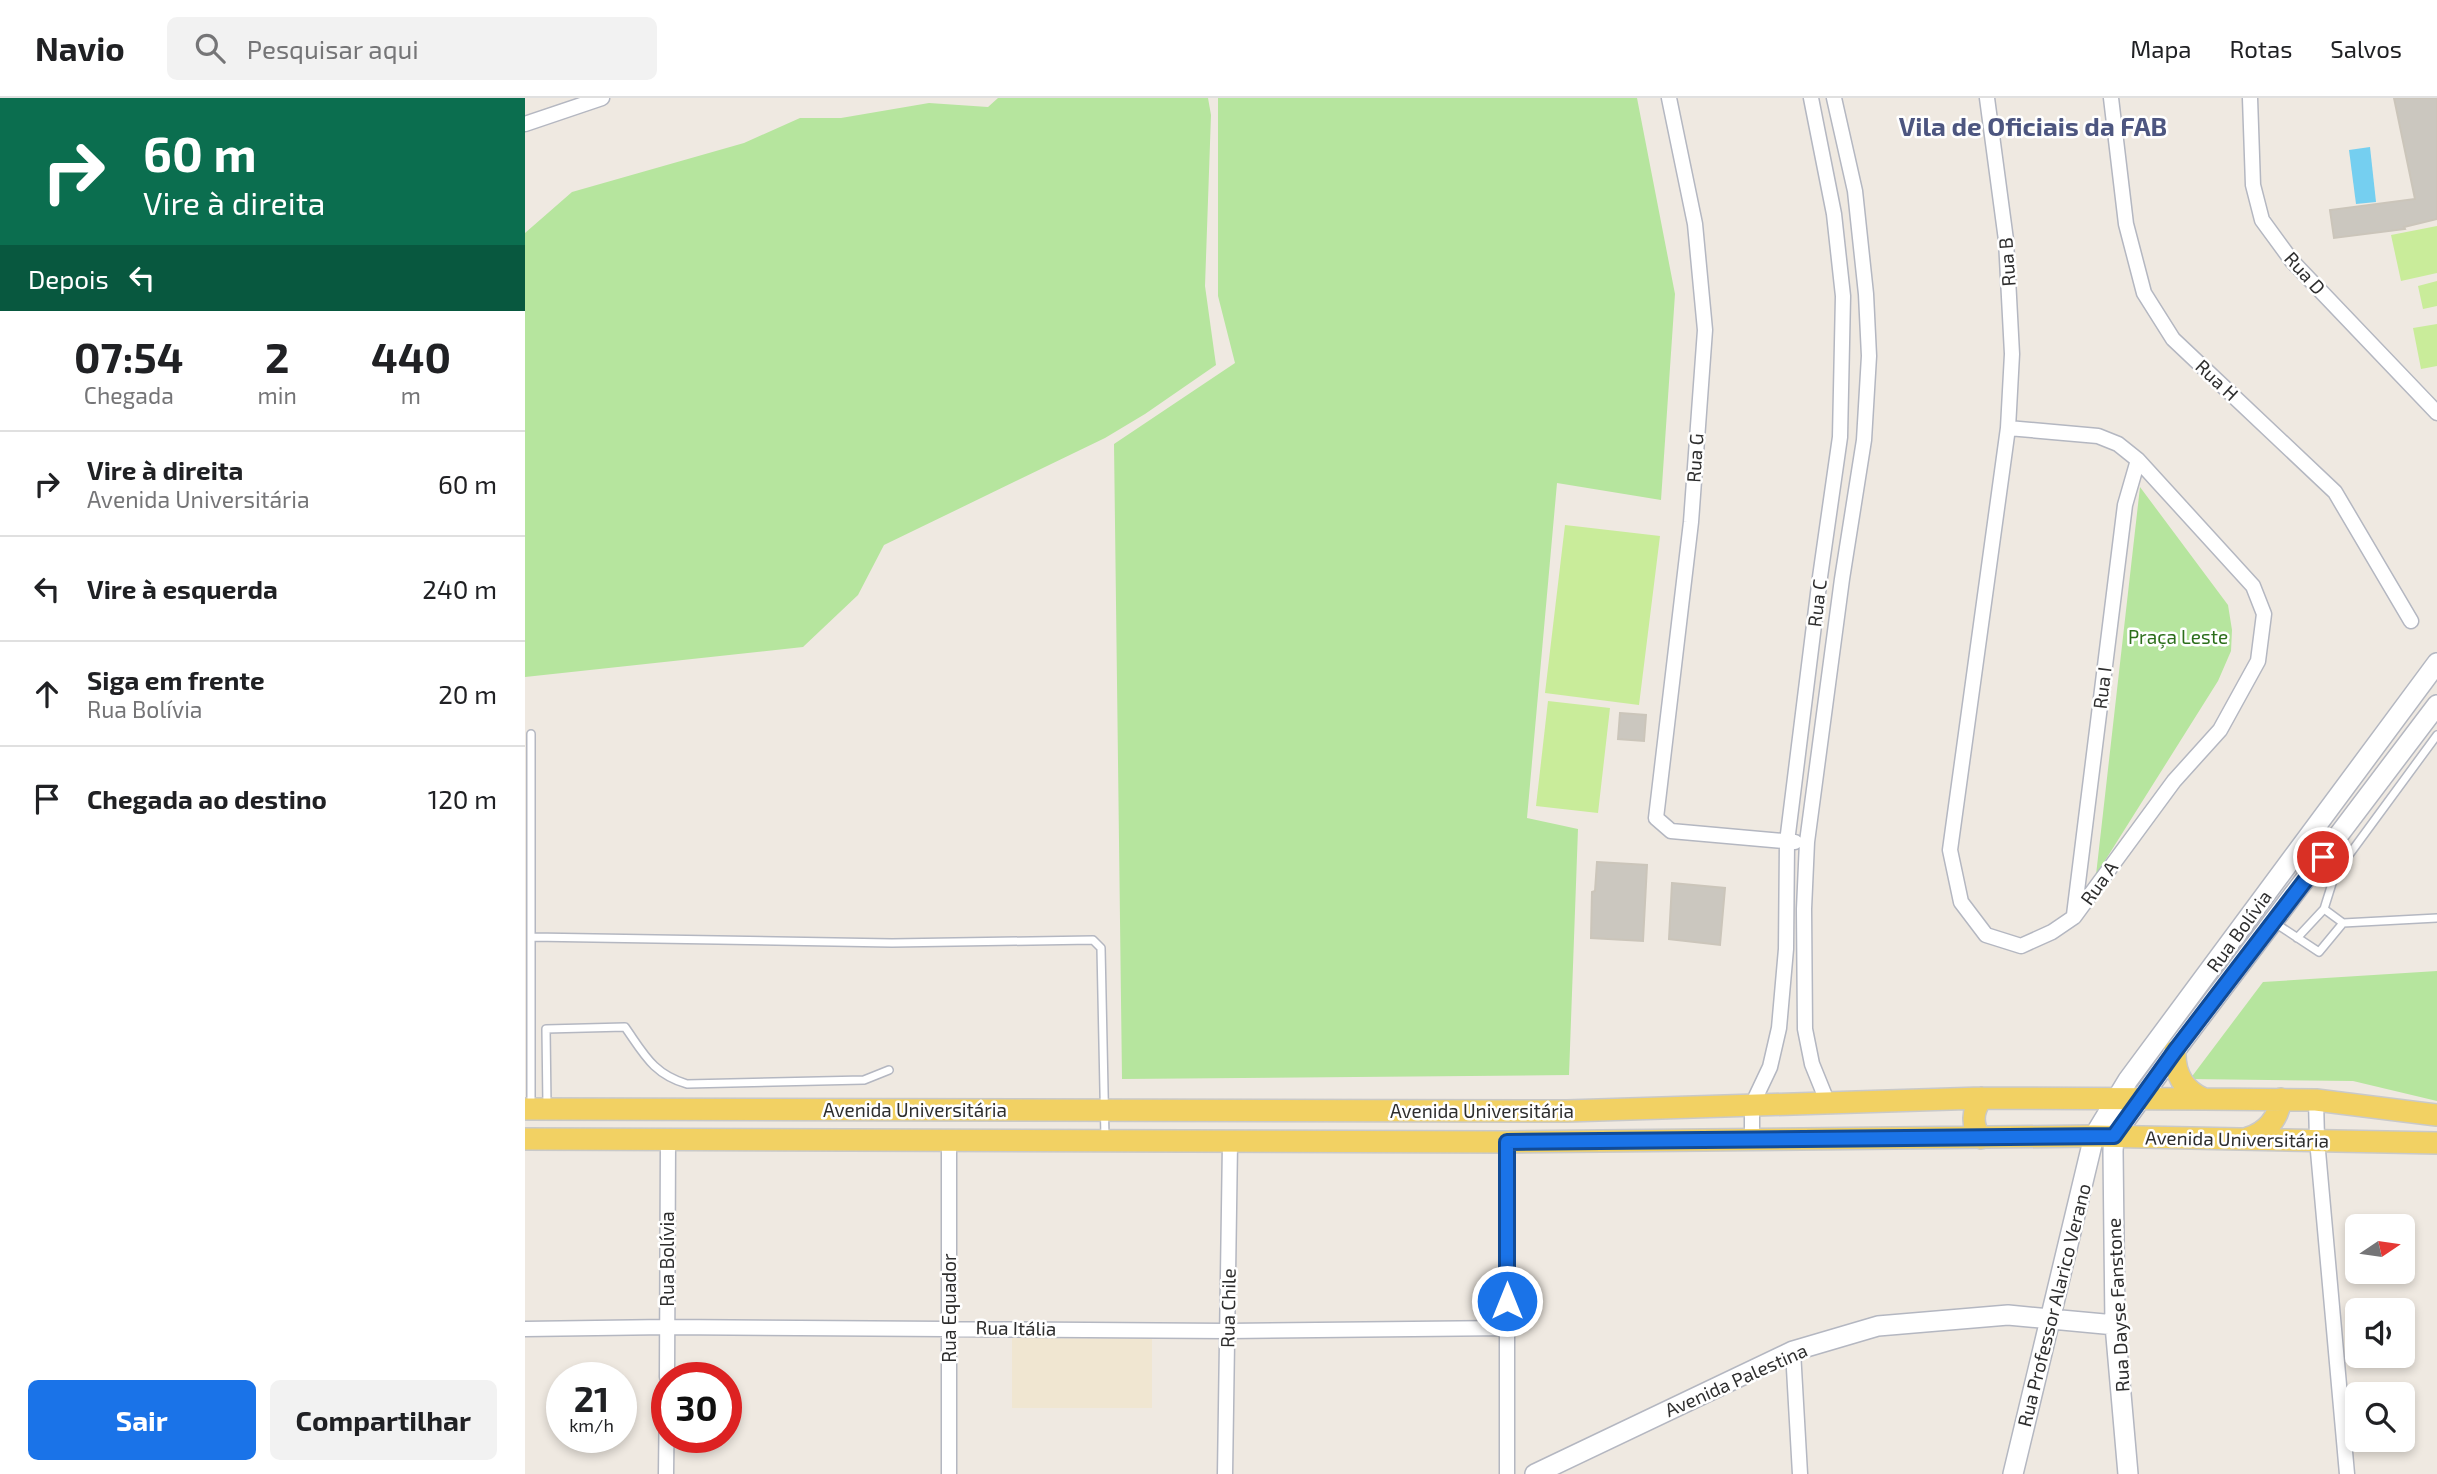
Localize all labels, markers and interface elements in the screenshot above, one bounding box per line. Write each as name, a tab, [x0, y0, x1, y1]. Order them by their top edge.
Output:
search box	[167, 17, 657, 80]
text: Navio	[35, 28, 125, 68]
icon: search	[191, 29, 229, 67]
text: Pesquisar aqui	[247, 33, 419, 64]
text: Mapa	[2130, 34, 2192, 63]
text: Rotas	[2230, 34, 2292, 63]
text: Salvos	[2330, 34, 2402, 63]
district label: Vila de Oficiais da FAB	[1899, 110, 2167, 141]
text: 60 m	[143, 123, 257, 182]
icon: right	[28, 126, 119, 217]
text: Vire à direita	[143, 183, 325, 221]
street label: Rua B	[1993, 237, 2020, 287]
street label: Rua D	[2280, 246, 2331, 299]
icon: left	[123, 259, 161, 297]
text: Depois	[28, 263, 109, 294]
text: 07:54	[74, 331, 184, 381]
text: 2	[265, 331, 289, 381]
text: 440	[371, 331, 451, 381]
street label: Rua H	[2191, 354, 2243, 405]
text: Chegada	[84, 381, 174, 409]
text: min	[258, 381, 297, 409]
text: m	[401, 381, 421, 409]
street label: Rua G	[1681, 433, 1708, 483]
text: Vire à direita	[87, 454, 243, 485]
icon: right	[28, 465, 66, 503]
text: 60 m	[438, 468, 497, 499]
text: Avenida Universitária	[87, 485, 310, 513]
icon: left	[28, 570, 66, 608]
text: Vire à esquerda	[87, 573, 278, 604]
text: 240 m	[422, 573, 497, 604]
street label: Rua C	[1802, 578, 1831, 628]
park label: Praça Leste	[2128, 625, 2228, 649]
text: Siga em frente	[87, 664, 265, 695]
street label: Rua I	[2088, 666, 2115, 710]
icon: ahead	[28, 675, 66, 713]
text: 20 m	[438, 678, 497, 709]
text: Rua Bolívia	[87, 695, 202, 723]
icon: arrive	[28, 780, 66, 818]
text: Chegada ao destino	[87, 783, 327, 814]
text: 120 m	[428, 783, 497, 814]
pin	[2293, 827, 2353, 887]
icon: arrive	[2304, 838, 2342, 876]
street label: Rua A	[2075, 856, 2122, 909]
street label: Rua Bolívia	[2201, 885, 2276, 976]
street label: Avenida Universitária	[823, 1098, 1007, 1121]
street label: Avenida Universitária	[1390, 1099, 1574, 1122]
street label: Avenida Universitária	[2145, 1125, 2329, 1152]
street label: Rua Professor Alarico Verano	[2012, 1181, 2095, 1429]
street label: Rua Bolívia	[655, 1211, 678, 1307]
north arrow	[2345, 1214, 2415, 1284]
map controls	[2345, 1214, 2415, 1452]
street label: Rua Dayse Fanstone	[2101, 1217, 2134, 1393]
street label: Rua Equador	[937, 1253, 960, 1363]
position arrow	[1470, 1264, 1544, 1338]
street label: Rua Chile	[1215, 1268, 1240, 1348]
button: sound	[2345, 1298, 2415, 1368]
street label: Rua Itália	[975, 1315, 1057, 1340]
street label: Avenida Palestina	[1661, 1338, 1811, 1421]
speed limit sign: 30	[651, 1362, 742, 1453]
text: 21	[574, 1377, 609, 1419]
button: Sair	[28, 1380, 256, 1460]
button: Compartilhar	[270, 1380, 497, 1460]
button: search	[2345, 1382, 2415, 1452]
text: km/h	[569, 1414, 614, 1436]

